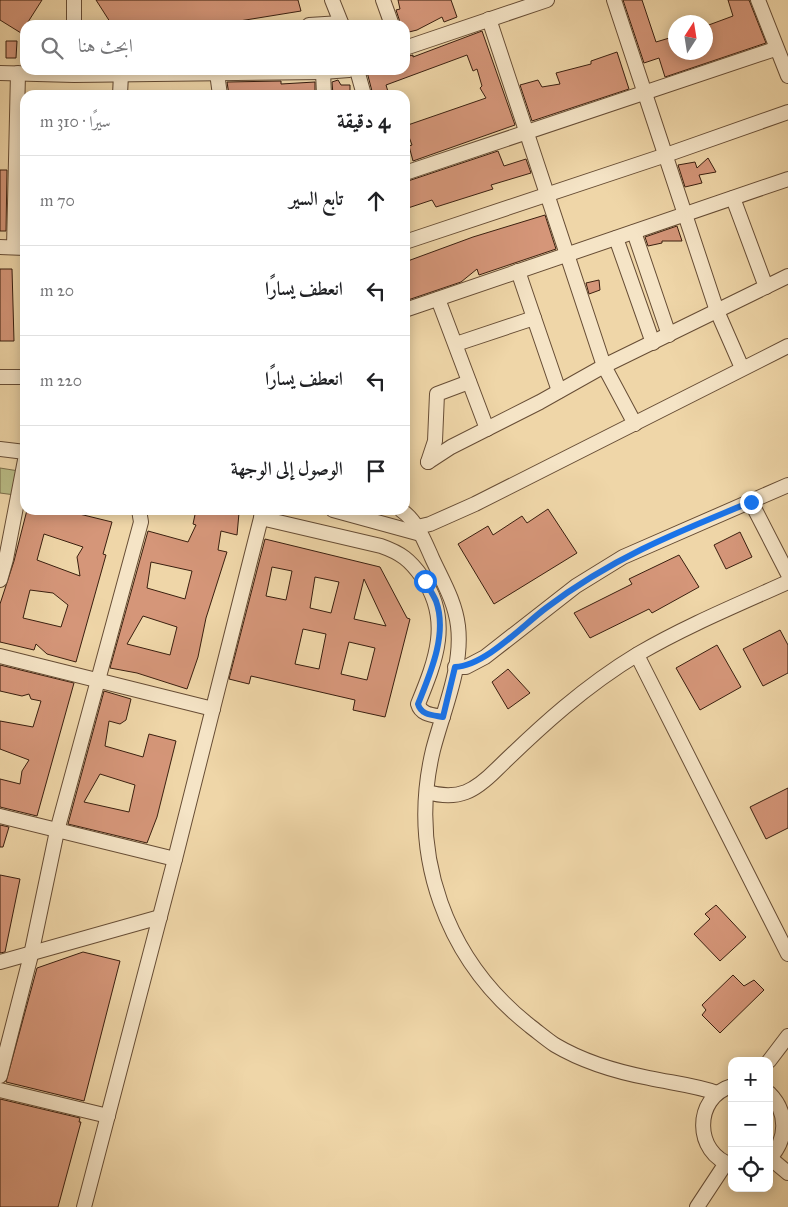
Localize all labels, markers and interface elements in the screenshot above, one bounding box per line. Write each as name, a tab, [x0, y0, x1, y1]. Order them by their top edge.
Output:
north arrow	[668, 15, 713, 60]
search box	[20, 20, 410, 75]
icon: search	[38, 34, 66, 62]
text: ابحث هنا	[78, 34, 133, 57]
text: 4 دقيقة	[337, 108, 390, 134]
text: سيرًا · 310 m	[40, 112, 111, 131]
text: تابع السير	[289, 187, 343, 210]
icon: ahead	[362, 187, 390, 215]
text: 70 m	[40, 191, 75, 210]
text: انعطف يسارًا	[265, 277, 343, 300]
icon: left	[362, 277, 390, 305]
text: 20 m	[40, 281, 74, 300]
text: انعطف يسارًا	[265, 367, 343, 390]
icon: left	[362, 367, 390, 395]
text: 220 m	[40, 371, 82, 390]
text: الوصول إلى الوجهة	[231, 457, 343, 480]
icon: arrive	[362, 457, 390, 485]
route end	[740, 491, 763, 514]
route start	[414, 570, 437, 593]
map controls	[728, 1057, 773, 1192]
button: +	[728, 1057, 773, 1102]
button: −	[728, 1102, 773, 1147]
button: locate	[728, 1147, 773, 1192]

